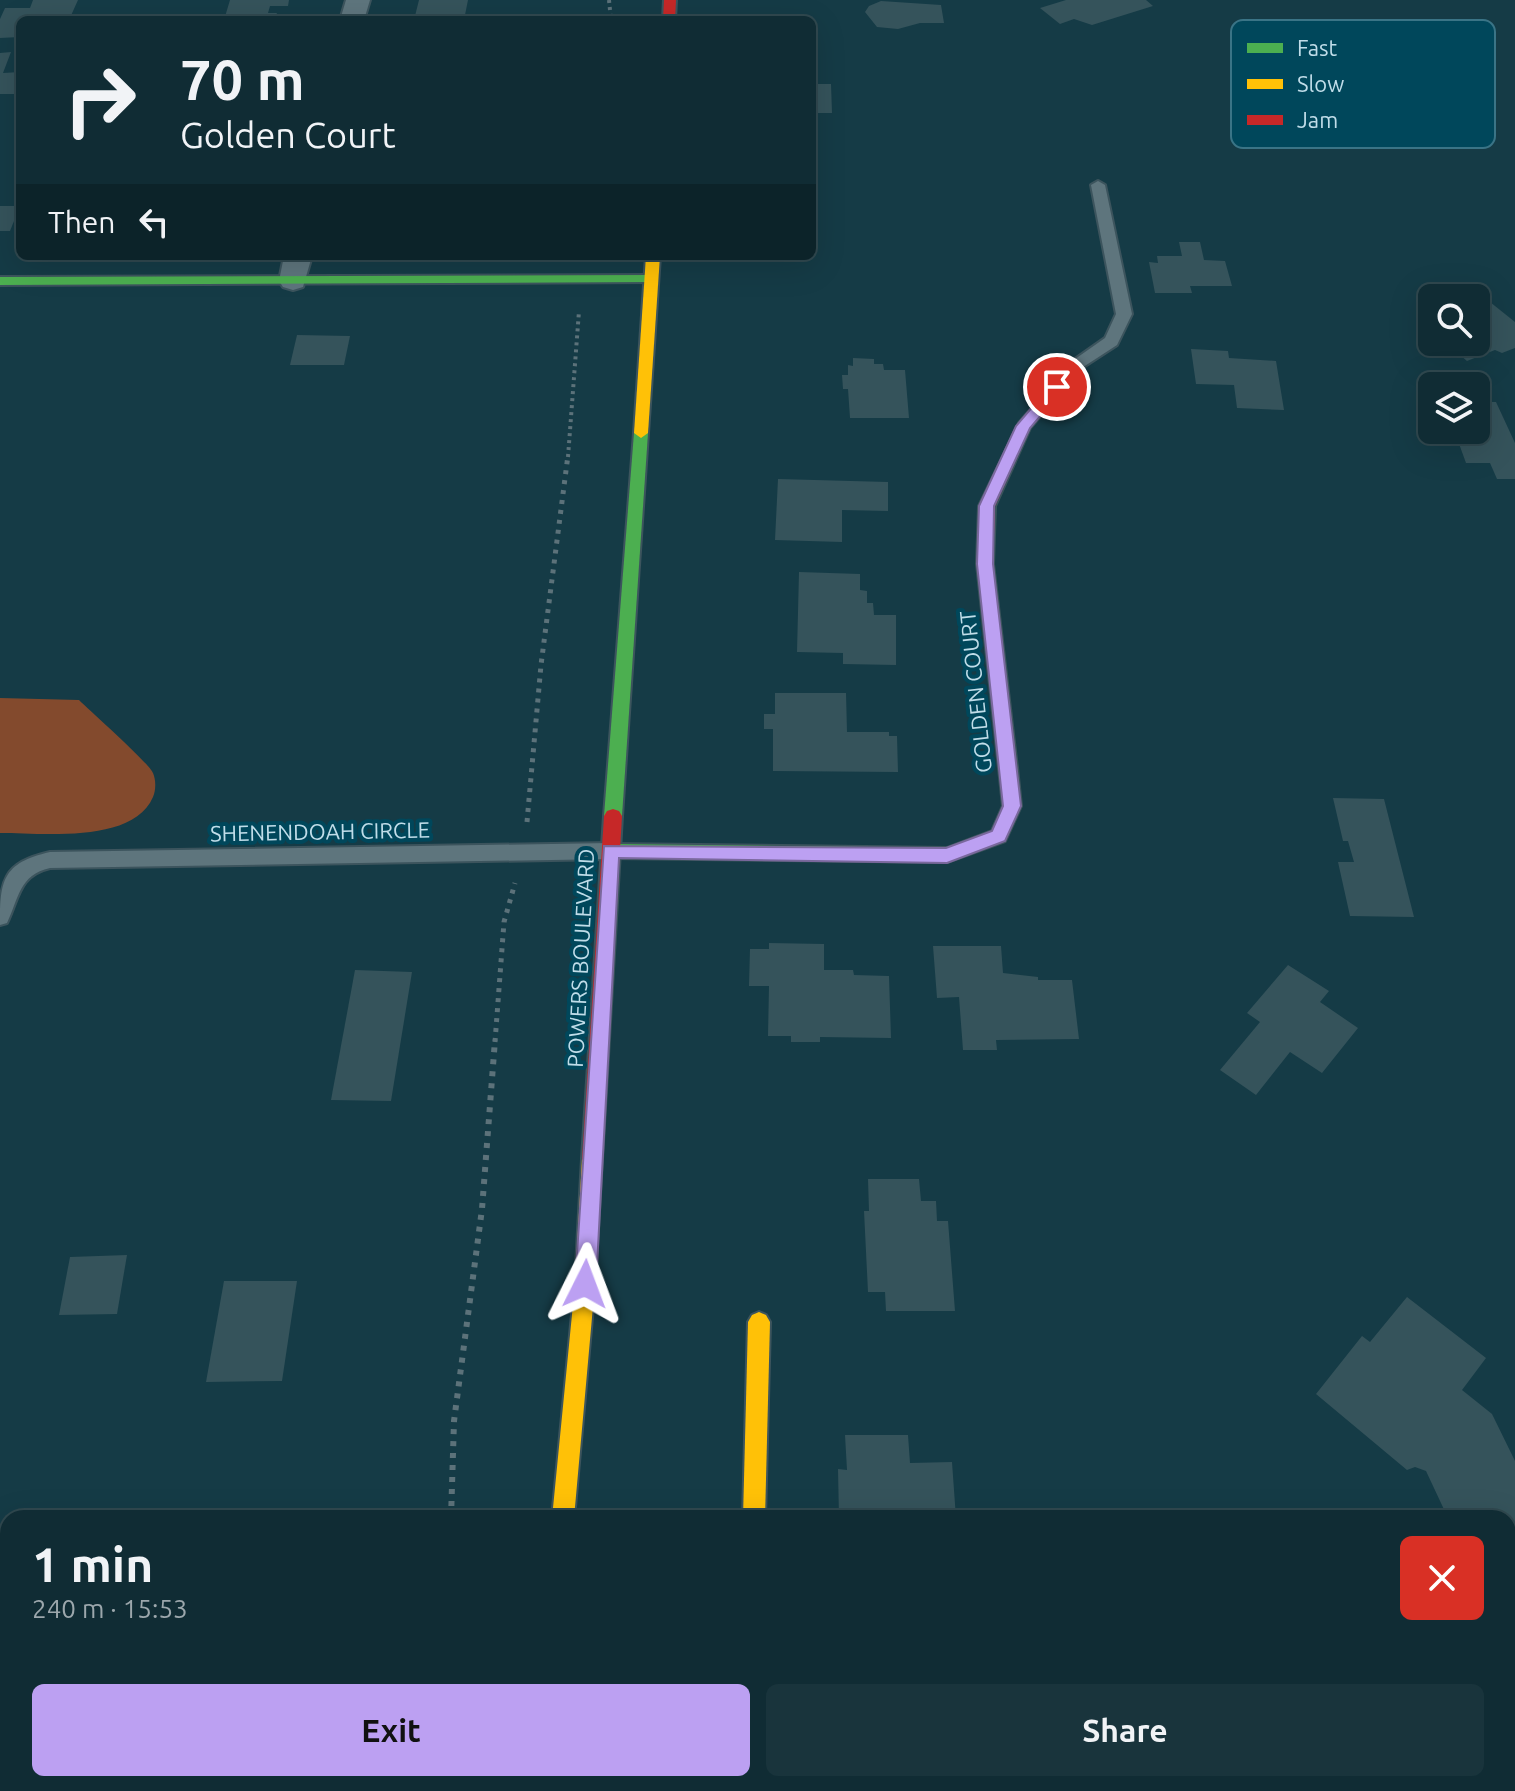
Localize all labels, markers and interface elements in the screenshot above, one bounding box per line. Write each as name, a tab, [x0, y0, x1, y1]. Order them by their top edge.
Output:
legend	[1231, 20, 1495, 148]
text: Fast	[1297, 35, 1338, 60]
icon: right	[48, 48, 152, 152]
text: 70 m	[180, 48, 305, 111]
text: Slow	[1297, 71, 1344, 96]
text: Jam	[1297, 107, 1338, 132]
text: Golden Court	[180, 114, 396, 155]
icon: left	[132, 200, 176, 244]
text: Then	[48, 205, 116, 239]
map controls	[1418, 284, 1490, 444]
button: search	[1418, 284, 1490, 356]
pin	[1023, 353, 1091, 421]
icon: arrive	[1035, 365, 1079, 409]
button: layers	[1418, 372, 1490, 444]
street label: GOLDEN COURT	[954, 610, 996, 774]
street label: SHENENDOAH CIRCLE	[210, 817, 430, 845]
street label: POWERS BOULEVARD	[562, 848, 598, 1068]
position arrow	[543, 1242, 627, 1326]
button: close	[1400, 1536, 1484, 1620]
text: 1 min	[32, 1537, 153, 1591]
text: 240 m · 15:53	[32, 1594, 188, 1623]
button: Exit	[32, 1684, 750, 1776]
button: Share	[766, 1684, 1484, 1776]

